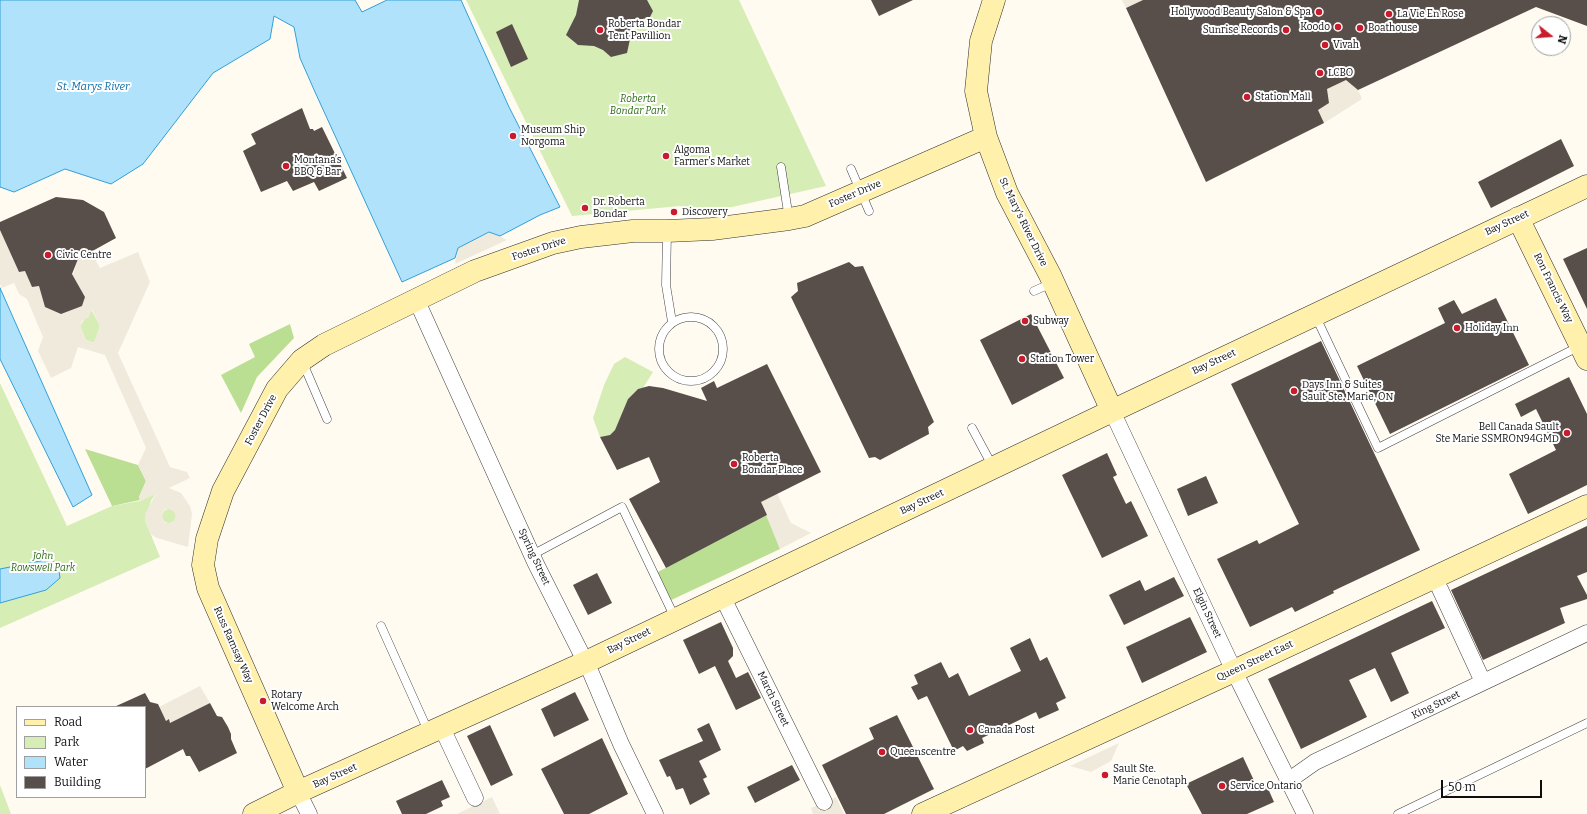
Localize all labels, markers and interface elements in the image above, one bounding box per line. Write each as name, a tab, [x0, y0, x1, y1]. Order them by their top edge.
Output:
place label: Hollywood Beauty Salon & Spa	[1171, 6, 1311, 18]
marker: Hollywood Beauty Salon & Spa	[1314, 7, 1324, 17]
place label: La Vie En Rose	[1397, 8, 1464, 20]
marker: La Vie En Rose	[1384, 9, 1394, 19]
north arrow	[1531, 16, 1571, 56]
place label: Roberta Bondar Tent Pavillion	[608, 18, 681, 42]
place label: Koodo	[1300, 21, 1330, 33]
marker: Koodo	[1333, 22, 1343, 32]
place label: Boathouse	[1368, 22, 1417, 34]
marker: Boathouse	[1355, 23, 1365, 33]
place label: Sunrise Records	[1203, 24, 1278, 36]
marker: Roberta Bondar Tent Pavillion	[595, 25, 605, 35]
marker: Sunrise Records	[1281, 25, 1291, 35]
text: N	[1555, 33, 1569, 45]
place label: Vivah	[1333, 39, 1359, 51]
marker: Vivah	[1320, 40, 1330, 50]
place label: LCBO	[1328, 67, 1353, 79]
marker: LCBO	[1315, 68, 1325, 78]
water label: St. Marys River	[57, 80, 129, 94]
place label: Station Mall	[1255, 91, 1311, 103]
marker: Station Mall	[1242, 92, 1252, 102]
park label: Roberta Bondar Park	[610, 93, 666, 116]
place label: Museum Ship Norgoma	[521, 124, 585, 148]
marker: Museum Ship Norgoma	[508, 131, 518, 141]
place label: Algoma Farmer's Market	[674, 144, 750, 168]
marker: Algoma Farmer's Market	[661, 151, 671, 161]
place label: Montana’s BBQ & Bar	[294, 154, 341, 178]
marker: Montana’s BBQ & Bar	[281, 161, 291, 171]
street label: St. Mary's River Drive	[996, 176, 1050, 268]
street label: Foster Drive	[827, 178, 883, 210]
place label: Dr. Roberta Bondar	[593, 196, 645, 220]
marker: Dr. Roberta Bondar	[580, 203, 590, 213]
place label: Discovery	[682, 206, 728, 218]
marker: Discovery	[669, 207, 679, 217]
street label: Bay Street	[1483, 208, 1531, 238]
street label: Foster Drive	[511, 235, 567, 263]
place label: Civic Centre	[56, 249, 112, 261]
marker: Civic Centre	[43, 250, 53, 260]
street label: Ron Francis Way	[1531, 251, 1575, 325]
place label: Subway	[1033, 315, 1069, 327]
marker: Subway	[1020, 316, 1030, 326]
place label: Holiday Inn	[1465, 322, 1519, 334]
marker: Holiday Inn	[1452, 323, 1462, 333]
street label: Bay Street	[1190, 347, 1238, 377]
place label: Station Tower	[1030, 353, 1094, 365]
marker: Station Tower	[1017, 354, 1027, 364]
place label: Days Inn & Suites Sault Ste. Marie, ON	[1302, 379, 1393, 402]
marker: Days Inn & Suites Sault Ste. Marie, ON	[1289, 386, 1299, 396]
street label: Foster Drive	[243, 393, 279, 447]
place label: Bell Canada Sault Ste Marie SSMRON94GMD	[1435, 421, 1559, 444]
marker: Bell Canada Sault Ste Marie SSMRON94GMD	[1562, 428, 1572, 438]
place label: Roberta Bondar Place	[742, 452, 803, 476]
marker: Roberta Bondar Place	[729, 459, 739, 469]
street label: Bay Street	[898, 487, 946, 517]
street label: Spring Street	[516, 527, 552, 587]
park label: John Rowswell Park	[11, 550, 75, 574]
street label: Elgin Street	[1190, 586, 1224, 640]
street label: Russ Ramsay Way	[211, 605, 255, 685]
street label: Bay Street	[605, 625, 653, 657]
street label: Queen Street East	[1215, 638, 1295, 684]
street label: March Street	[754, 669, 792, 729]
street label: King Street	[1410, 688, 1462, 722]
place label: Rotary Welcome Arch	[271, 689, 339, 712]
marker: Rotary Welcome Arch	[258, 696, 268, 706]
legend	[16, 706, 146, 798]
text: Road	[54, 715, 82, 729]
place label: Canada Post	[978, 724, 1035, 736]
marker: Canada Post	[965, 725, 975, 735]
text: Park	[54, 735, 79, 749]
place label: Queenscentre	[890, 746, 956, 758]
marker: Queenscentre	[877, 747, 887, 757]
text: Water	[54, 755, 88, 769]
street label: Bay Street	[311, 761, 359, 791]
place label: Sault Ste. Marie Cenotaph	[1113, 763, 1187, 786]
marker: Sault Ste. Marie Cenotaph	[1100, 770, 1110, 780]
scale bar	[1443, 772, 1544, 798]
text: Building	[54, 775, 101, 789]
place label: Service Ontario	[1230, 780, 1302, 792]
text: 50 m	[1448, 780, 1476, 794]
marker: Service Ontario	[1217, 781, 1227, 791]

